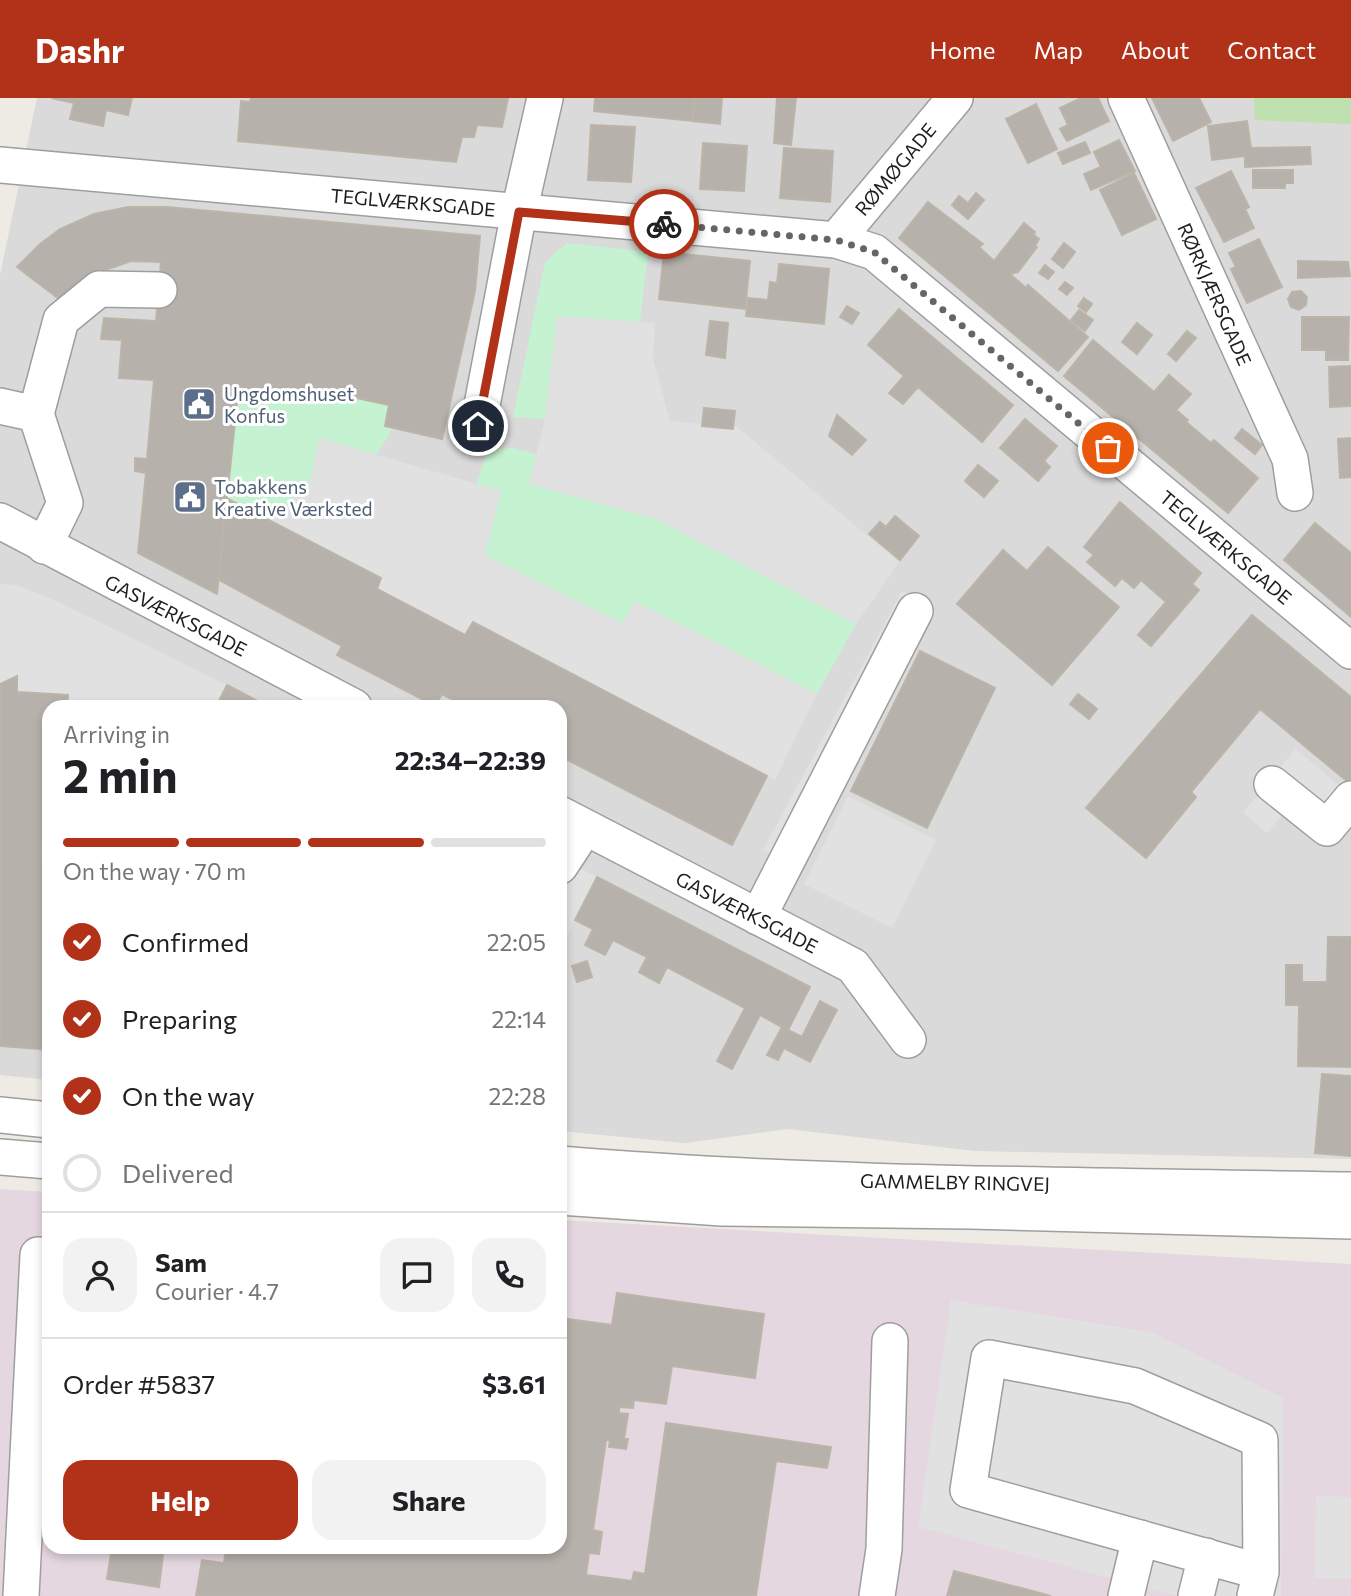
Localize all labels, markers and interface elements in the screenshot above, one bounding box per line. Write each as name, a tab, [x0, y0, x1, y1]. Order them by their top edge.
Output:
text: Dashr	[35, 29, 125, 70]
text: Home	[930, 35, 996, 64]
text: Map	[1034, 35, 1083, 64]
text: About	[1121, 35, 1189, 64]
text: Contact	[1227, 35, 1316, 64]
street label: RØMØGADE	[850, 118, 940, 220]
street label: TEGLVÆRKSGADE	[330, 183, 496, 221]
courier	[629, 189, 699, 259]
icon: bike	[645, 205, 683, 243]
street label: RØRKJÆRSGADE	[1173, 219, 1257, 369]
place label: Ungdomshuset Konfus	[224, 382, 355, 427]
public building icon: Ungdomshuset Konfus	[180, 385, 218, 423]
pin	[448, 396, 508, 456]
icon: home	[459, 407, 497, 445]
pin	[1078, 418, 1138, 478]
icon: bag	[1089, 429, 1127, 467]
place label: Tobakkens Kreative Værksted	[214, 475, 372, 520]
public building icon: Tobakkens Kreative Værksted	[171, 478, 209, 516]
street label: TEGLVÆRKSGADE	[1155, 485, 1297, 609]
street label: GASVÆRKSGADE	[101, 569, 251, 661]
text: Arriving in	[63, 720, 170, 748]
text: 22:34–22:39	[395, 744, 546, 775]
text: 2 min	[63, 746, 178, 802]
text: On the way · 70 m	[63, 857, 246, 885]
street label: GASVÆRKSGADE	[672, 866, 822, 958]
icon: check	[63, 923, 101, 961]
text: Confirmed	[122, 926, 249, 957]
text: 22:05	[487, 928, 546, 956]
icon: check	[63, 1000, 101, 1038]
text: Preparing	[122, 1003, 237, 1034]
text: 22:14	[491, 1005, 546, 1033]
icon: check	[63, 1077, 101, 1115]
text: On the way	[122, 1080, 255, 1111]
text: 22:28	[488, 1082, 546, 1110]
text: Delivered	[122, 1157, 233, 1188]
street label: GAMMELBY RINGVEJ	[860, 1169, 1050, 1195]
button: person	[63, 1238, 137, 1312]
button: chat	[380, 1238, 454, 1312]
button: phone	[472, 1238, 546, 1312]
text: Sam	[155, 1246, 207, 1277]
text: Courier · 4.7	[155, 1277, 279, 1305]
text: Order #5837	[63, 1368, 215, 1399]
text: $3.61	[482, 1368, 546, 1399]
button: Help	[63, 1460, 298, 1540]
button: Share	[312, 1460, 546, 1540]

